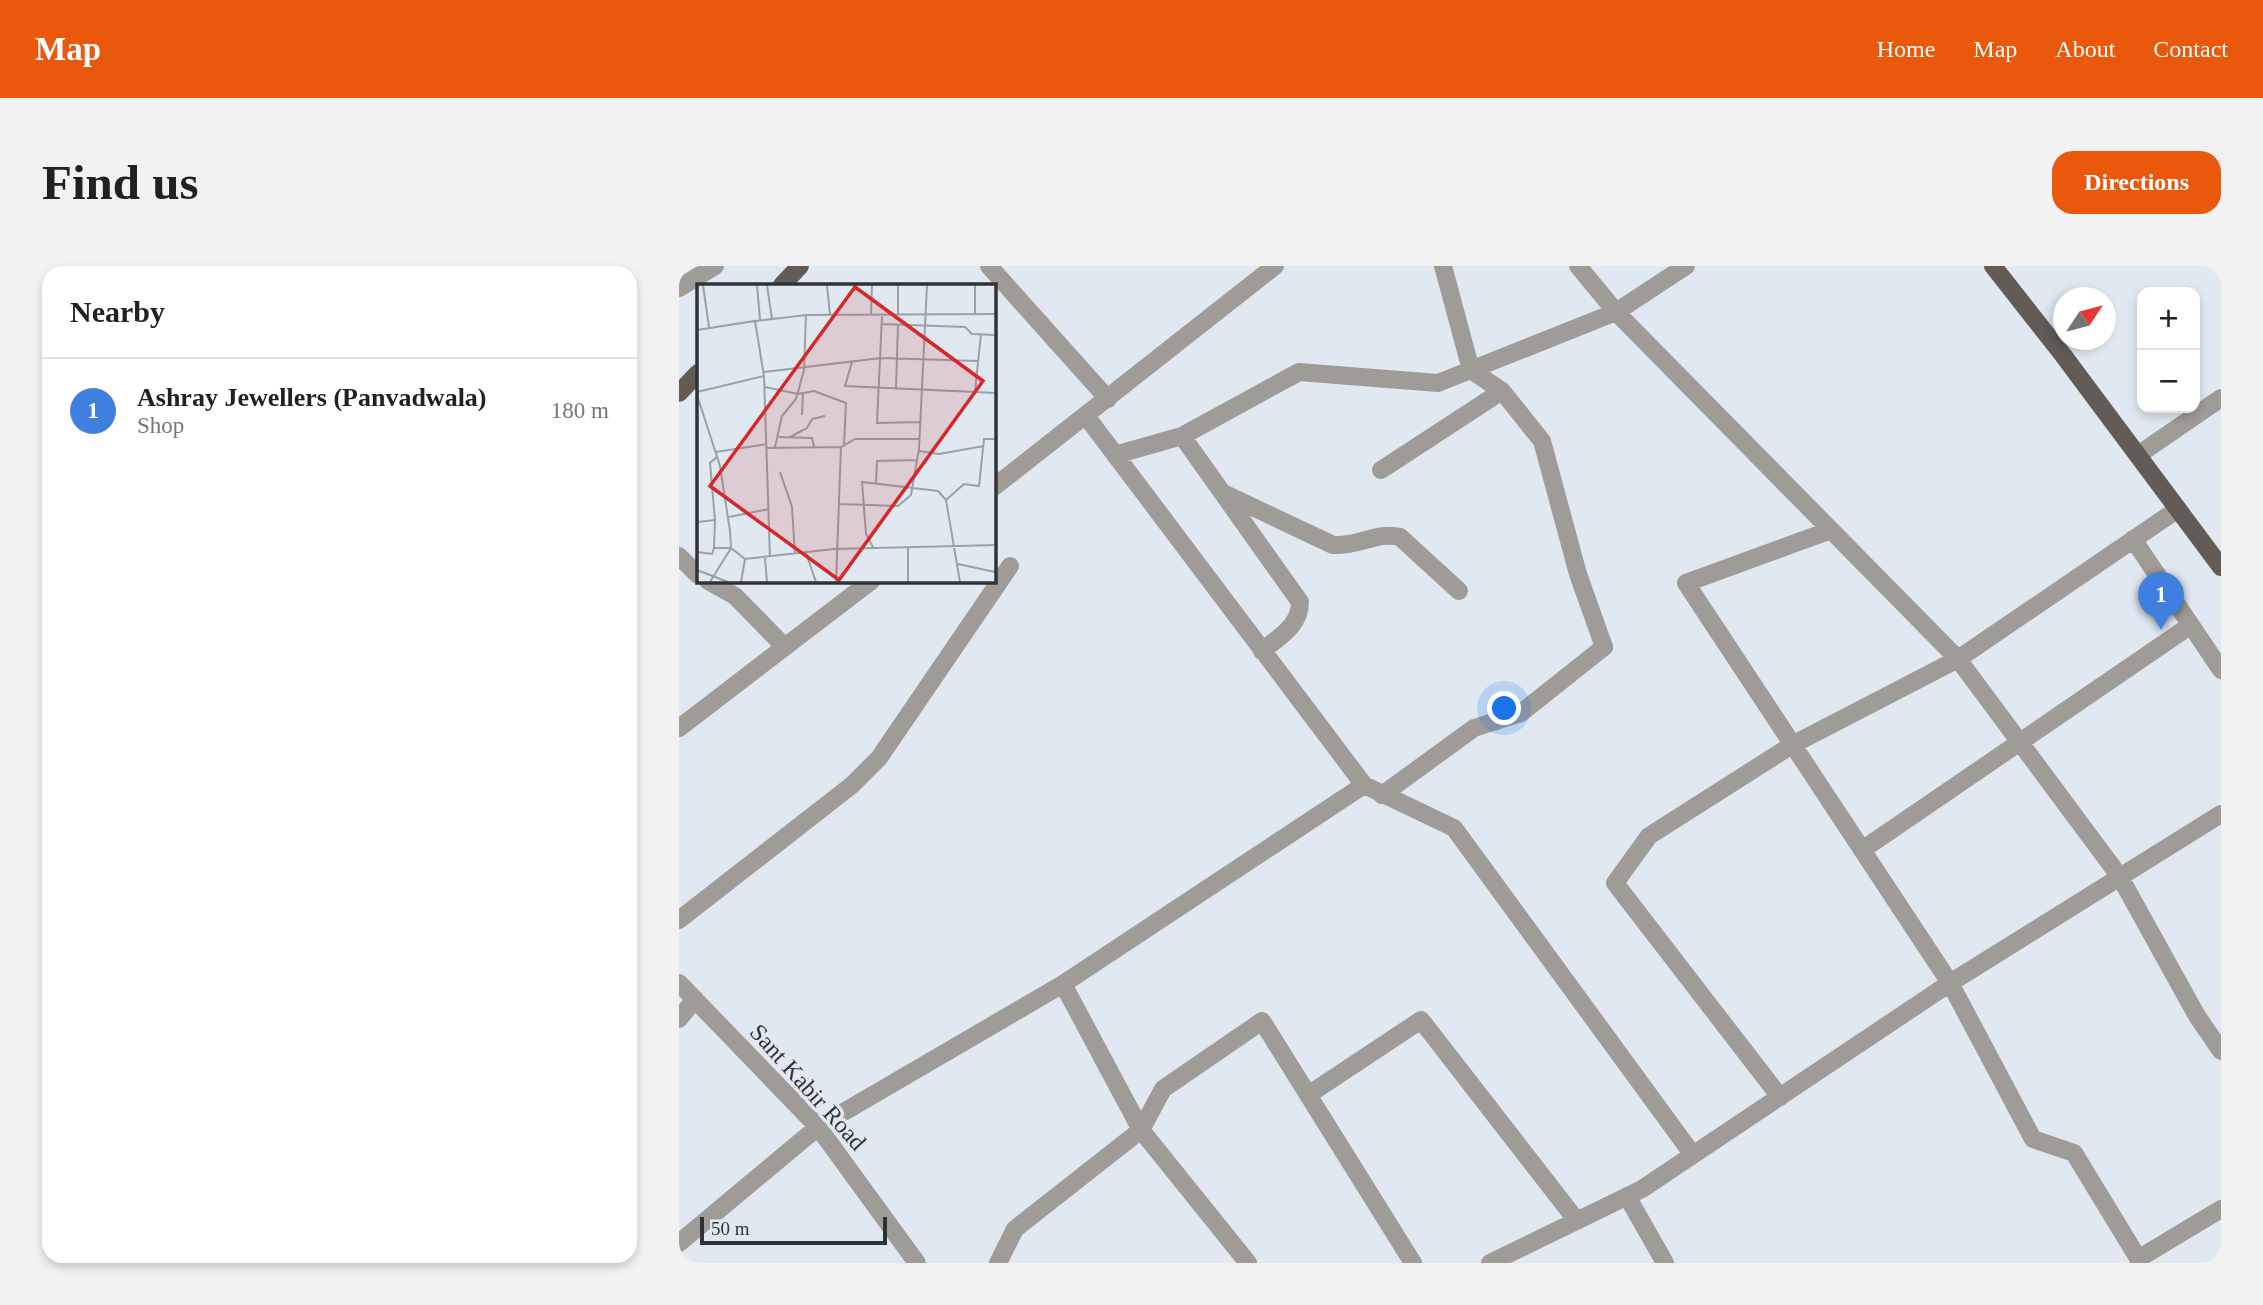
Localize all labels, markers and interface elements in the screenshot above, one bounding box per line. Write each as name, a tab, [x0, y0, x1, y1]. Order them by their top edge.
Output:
text: Map	[35, 31, 101, 67]
text: Home	[1877, 36, 1935, 62]
text: Map	[1973, 36, 2017, 62]
text: About	[2055, 36, 2115, 62]
text: Contact	[2153, 36, 2228, 62]
button: Directions	[2052, 151, 2221, 214]
text: Find us	[42, 155, 199, 210]
inset map	[697, 284, 996, 583]
north arrow	[2053, 287, 2116, 350]
map controls	[2137, 287, 2200, 413]
button: +	[2137, 287, 2200, 350]
text: Nearby	[70, 295, 165, 328]
button: −	[2137, 350, 2200, 413]
text: Ashray Jewellers (Panvadwala)	[137, 383, 487, 412]
text: 1	[87, 398, 99, 423]
text: 180 m	[551, 398, 609, 423]
text: Shop	[137, 413, 184, 438]
pin: 1	[2138, 572, 2184, 630]
your location	[1487, 691, 1521, 725]
street label: Sant Kabir Road	[745, 1019, 871, 1155]
scale bar	[700, 1214, 887, 1246]
text: 50 m	[711, 1218, 750, 1239]

